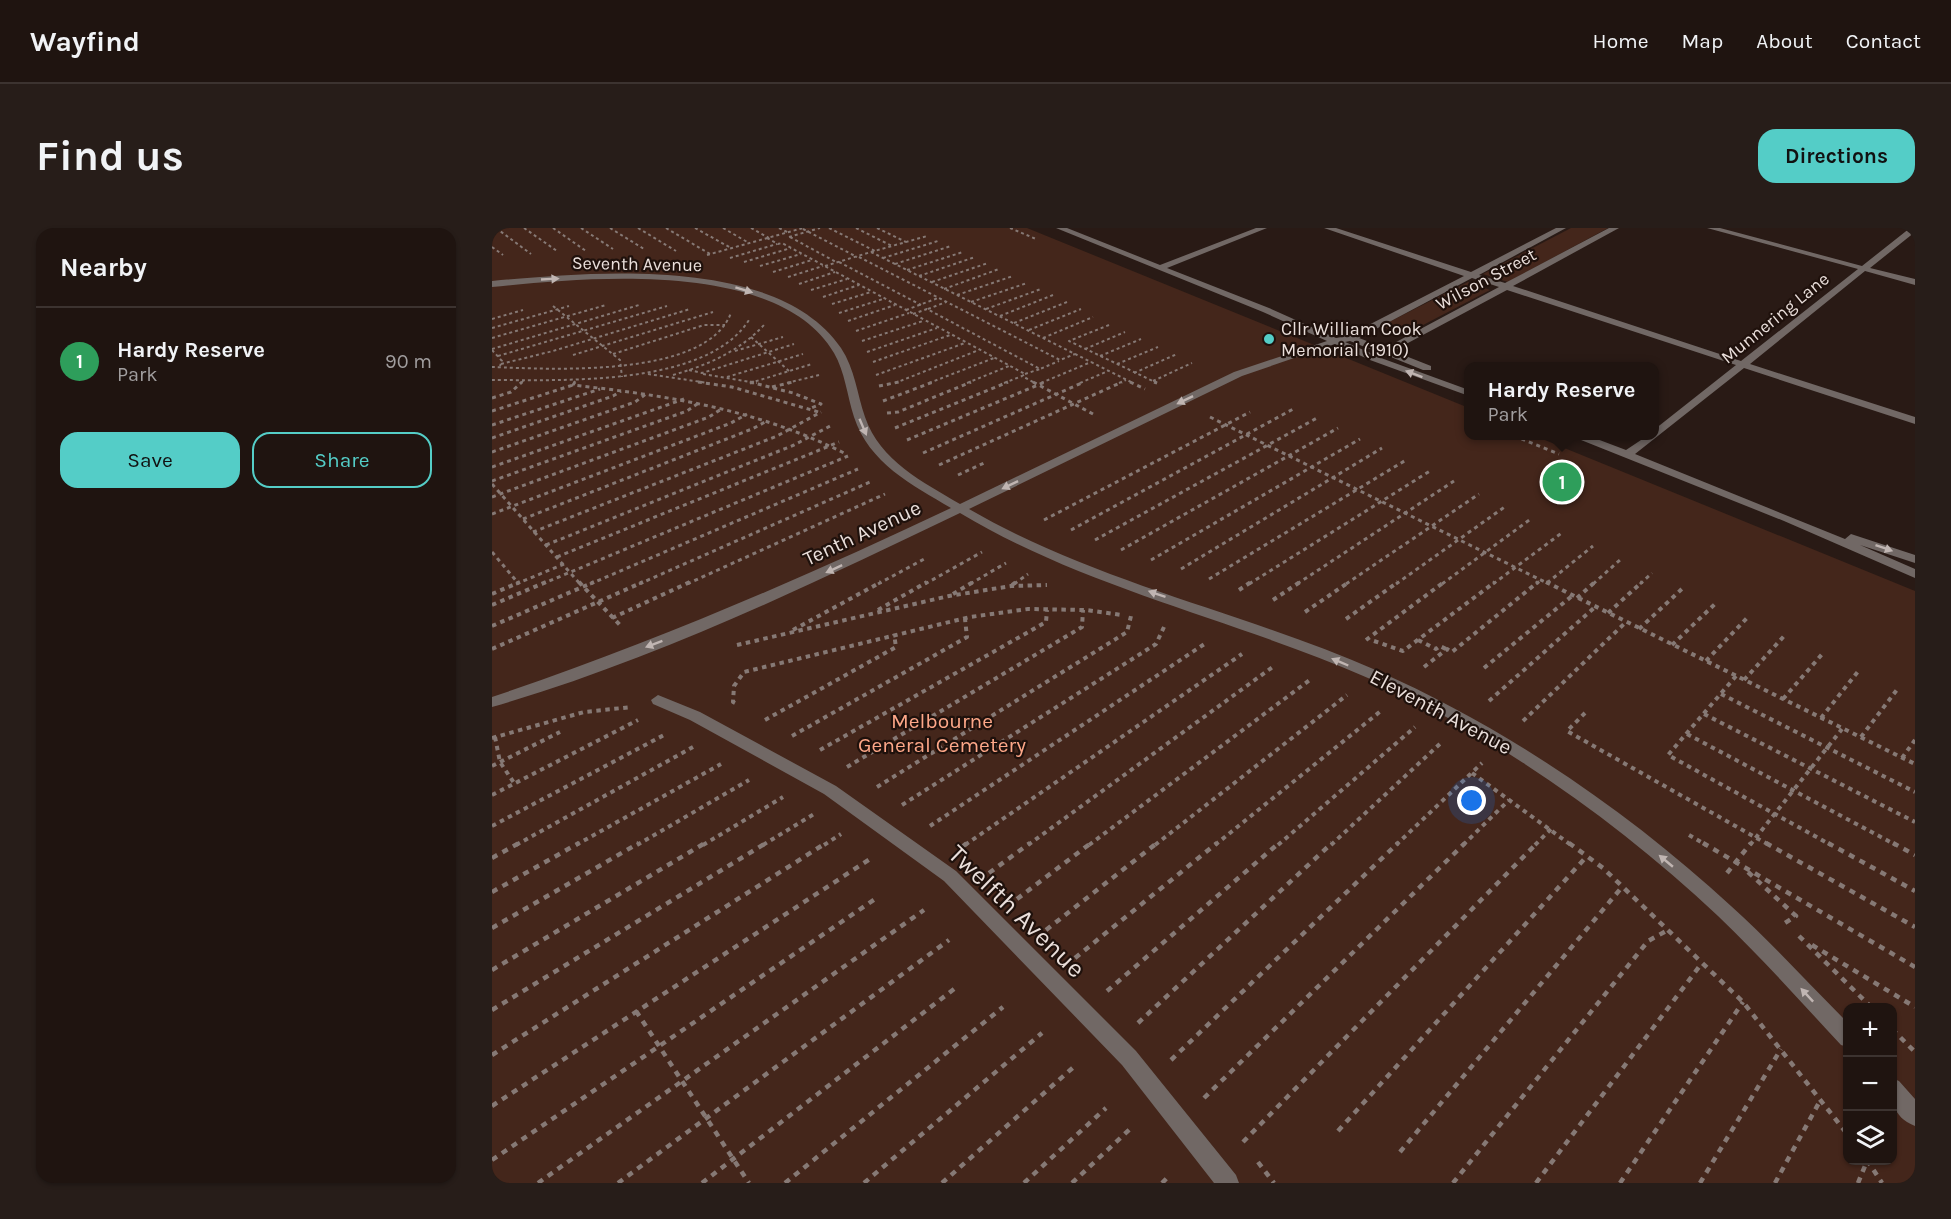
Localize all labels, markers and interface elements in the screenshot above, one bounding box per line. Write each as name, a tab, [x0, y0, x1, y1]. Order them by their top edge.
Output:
text: Wayfind	[30, 25, 140, 58]
text: Home	[1593, 29, 1649, 53]
text: Map	[1682, 29, 1723, 53]
text: About	[1756, 29, 1813, 53]
text: Contact	[1846, 29, 1921, 53]
button: Directions	[1758, 129, 1915, 183]
text: Find us	[36, 131, 184, 181]
street label: Wilson Street	[1432, 243, 1540, 315]
text: Nearby	[60, 252, 147, 283]
street label: Seventh Avenue	[572, 252, 702, 276]
street label: Munnering Lane	[1717, 268, 1833, 368]
one-way arrow	[541, 274, 560, 284]
one-way arrow	[735, 286, 753, 295]
place label: Cllr William Cook Memorial (1910)	[1281, 318, 1422, 361]
marker: Cllr William Cook Memorial (1910)	[1262, 332, 1276, 346]
text: Hardy Reserve	[117, 337, 265, 363]
text: 1	[76, 350, 83, 373]
text: 90 m	[385, 350, 432, 373]
popup	[1464, 362, 1659, 440]
text: Park	[117, 363, 158, 386]
one-way arrow	[1405, 369, 1423, 378]
text: Hardy Reserve	[1488, 377, 1635, 403]
one-way arrow	[1177, 395, 1194, 404]
text: Park	[1488, 403, 1528, 426]
one-way arrow	[859, 418, 868, 436]
button: Save	[60, 432, 240, 488]
button: Share	[252, 432, 432, 488]
pin: 1	[1542, 460, 1582, 504]
one-way arrow	[1001, 480, 1018, 489]
street label: Tenth Avenue	[799, 495, 925, 571]
one-way arrow	[1875, 544, 1893, 554]
one-way arrow	[825, 564, 842, 573]
one-way arrow	[1148, 589, 1166, 599]
one-way arrow	[645, 640, 663, 649]
one-way arrow	[1331, 657, 1349, 666]
street label: Eleventh Avenue	[1366, 665, 1516, 759]
park label: Melbourne General Cemetery	[858, 709, 1026, 757]
your location	[1457, 786, 1486, 815]
street label: Twelfth Avenue	[942, 838, 1091, 984]
one-way arrow	[1658, 855, 1674, 868]
one-way arrow	[1801, 989, 1815, 1003]
map controls	[1843, 1003, 1897, 1165]
button: +	[1843, 1003, 1897, 1057]
button: −	[1843, 1057, 1897, 1111]
button: layers	[1843, 1111, 1897, 1165]

